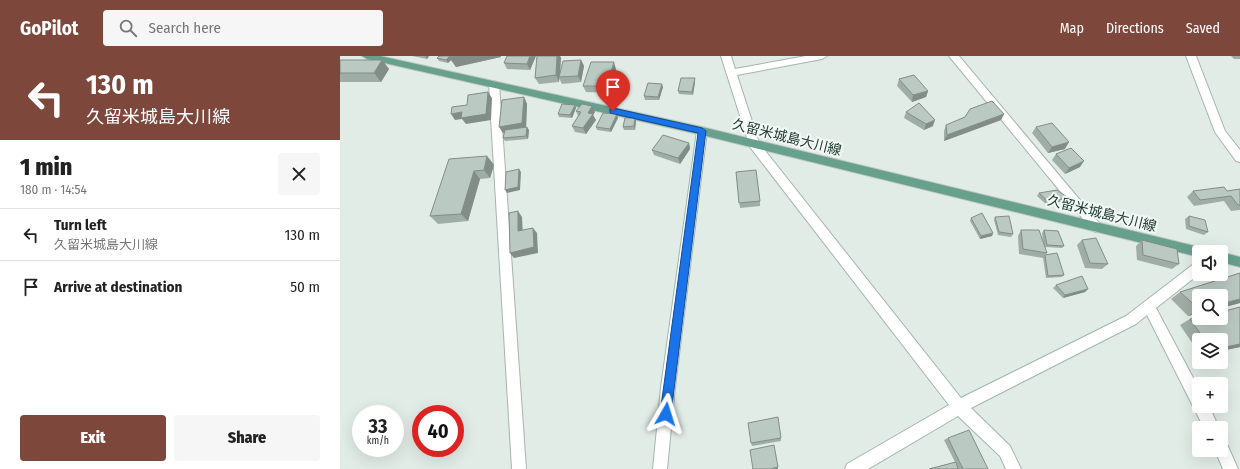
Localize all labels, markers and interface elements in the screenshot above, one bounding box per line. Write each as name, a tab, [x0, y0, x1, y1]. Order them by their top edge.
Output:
search box	[103, 10, 383, 46]
text: GoPilot	[20, 17, 79, 40]
icon: search	[117, 17, 139, 39]
text: Search here	[149, 19, 221, 37]
text: Map	[1060, 20, 1084, 37]
text: Directions	[1106, 20, 1164, 37]
text: Saved	[1186, 20, 1220, 37]
text: 130 m	[86, 68, 154, 101]
pin	[596, 70, 630, 111]
icon: left	[20, 72, 72, 124]
icon: arrive	[602, 76, 624, 98]
text: 久留米城島大川線	[86, 106, 230, 128]
street label: 久留米城島大川線	[730, 116, 843, 159]
text: 1 min	[20, 153, 72, 181]
button: close	[278, 153, 320, 195]
text: 180 m · 14:54	[20, 182, 87, 197]
street label: 久留米城島大川線	[1045, 192, 1158, 235]
text: Turn left	[54, 216, 107, 234]
icon: left	[20, 224, 42, 246]
text: 130 m	[285, 226, 320, 244]
text: 久留米城島大川線	[54, 237, 158, 252]
map controls	[1192, 245, 1228, 457]
button: sound	[1192, 245, 1228, 281]
icon: arrive	[20, 276, 42, 298]
text: Arrive at destination	[54, 278, 182, 296]
text: 50 m	[290, 278, 320, 296]
button: search	[1192, 289, 1228, 325]
button: layers	[1192, 333, 1228, 369]
button: +	[1192, 377, 1228, 413]
position arrow	[645, 393, 687, 435]
speed limit sign: 40	[412, 405, 464, 457]
text: 33	[369, 414, 387, 438]
button: Exit	[20, 415, 166, 461]
button: Share	[174, 415, 320, 461]
button: −	[1192, 421, 1228, 457]
text: km/h	[367, 435, 389, 447]

